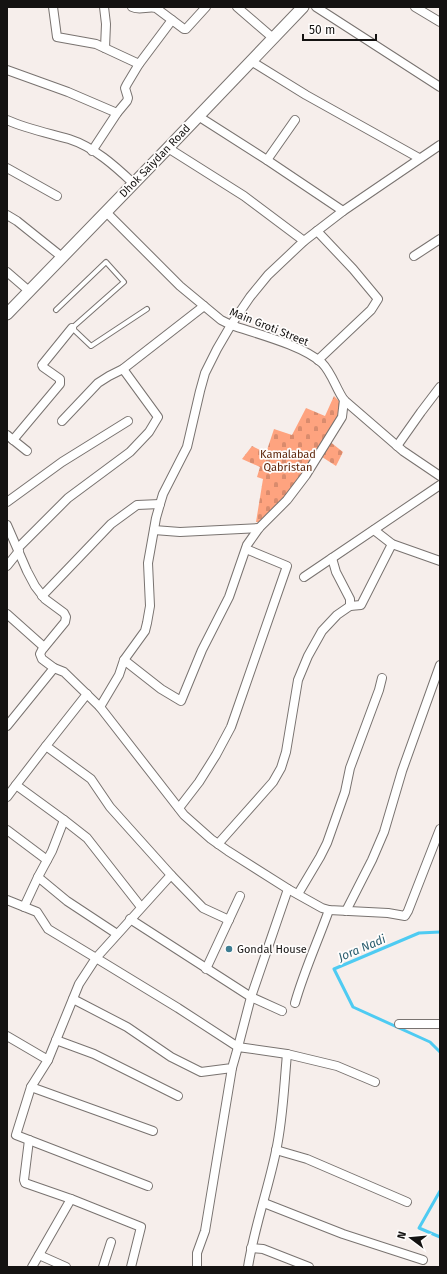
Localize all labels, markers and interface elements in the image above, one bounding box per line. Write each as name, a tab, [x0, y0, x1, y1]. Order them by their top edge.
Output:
scale bar	[303, 16, 376, 42]
text: 50 m	[309, 23, 335, 37]
street label: Dhok Saiydan Road	[117, 122, 193, 200]
street label: Main Groti Street	[228, 305, 310, 349]
park label: Kamalabad Qabristan	[260, 448, 316, 474]
water label: Jora Nadi	[335, 932, 388, 965]
place label: Gondal House	[237, 943, 307, 956]
marker: Gondal House	[224, 944, 234, 954]
north arrow	[391, 1218, 431, 1258]
text: N	[395, 1230, 409, 1241]

